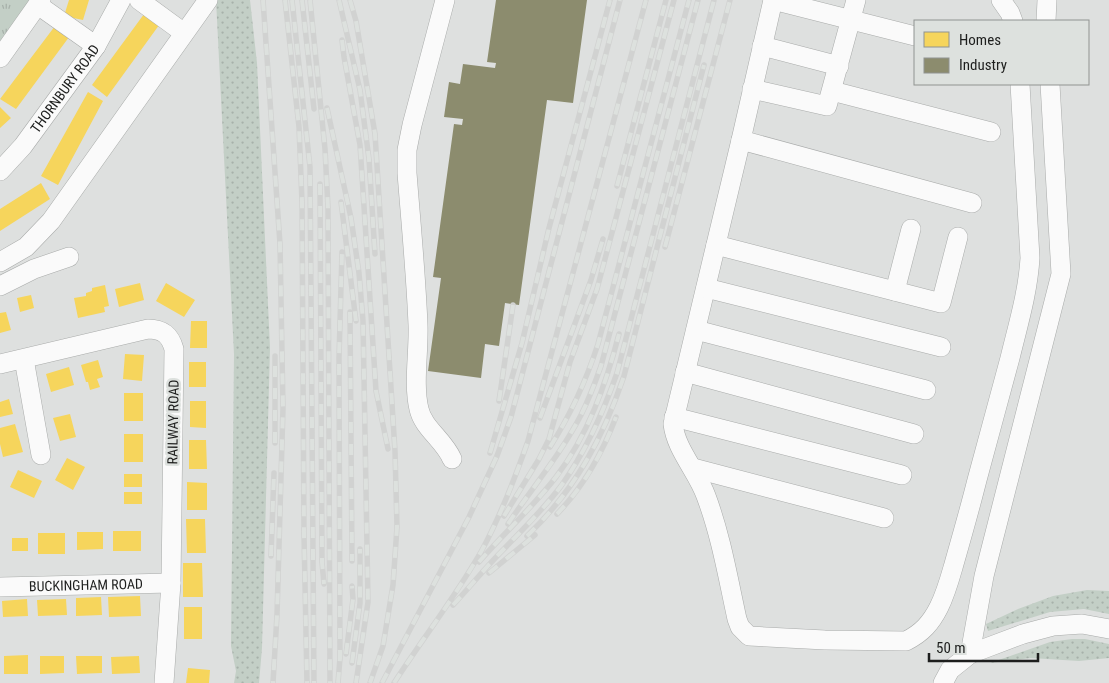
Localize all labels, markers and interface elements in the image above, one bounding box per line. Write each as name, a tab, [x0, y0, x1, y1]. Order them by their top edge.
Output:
legend	[914, 20, 1089, 85]
text: Homes	[959, 31, 1001, 49]
street label: THORNBURY ROAD	[27, 41, 102, 136]
text: Industry	[959, 56, 1007, 74]
street label: RAILWAY ROAD	[164, 379, 182, 465]
street label: BUCKINGHAM ROAD	[29, 576, 143, 594]
scale bar	[929, 630, 1038, 662]
text: 50 m	[936, 639, 966, 657]

